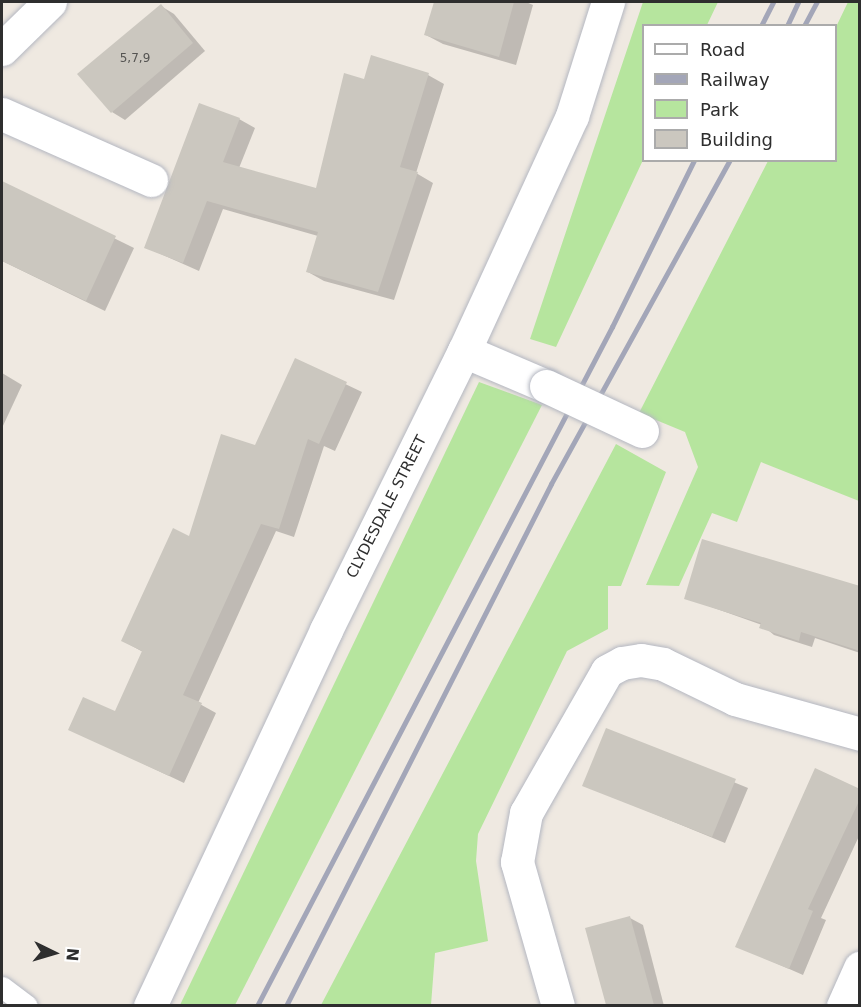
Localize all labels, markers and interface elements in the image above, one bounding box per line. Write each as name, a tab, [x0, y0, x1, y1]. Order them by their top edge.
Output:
legend	[642, 24, 837, 162]
text: Road	[700, 39, 745, 60]
house number: 5,7,9	[120, 52, 150, 66]
text: Railway	[700, 69, 770, 90]
text: Park	[700, 99, 739, 120]
text: Building	[700, 129, 773, 150]
street label: CLYDESDALE STREET	[343, 433, 431, 581]
north arrow	[24, 923, 84, 983]
text: N	[62, 947, 82, 962]

